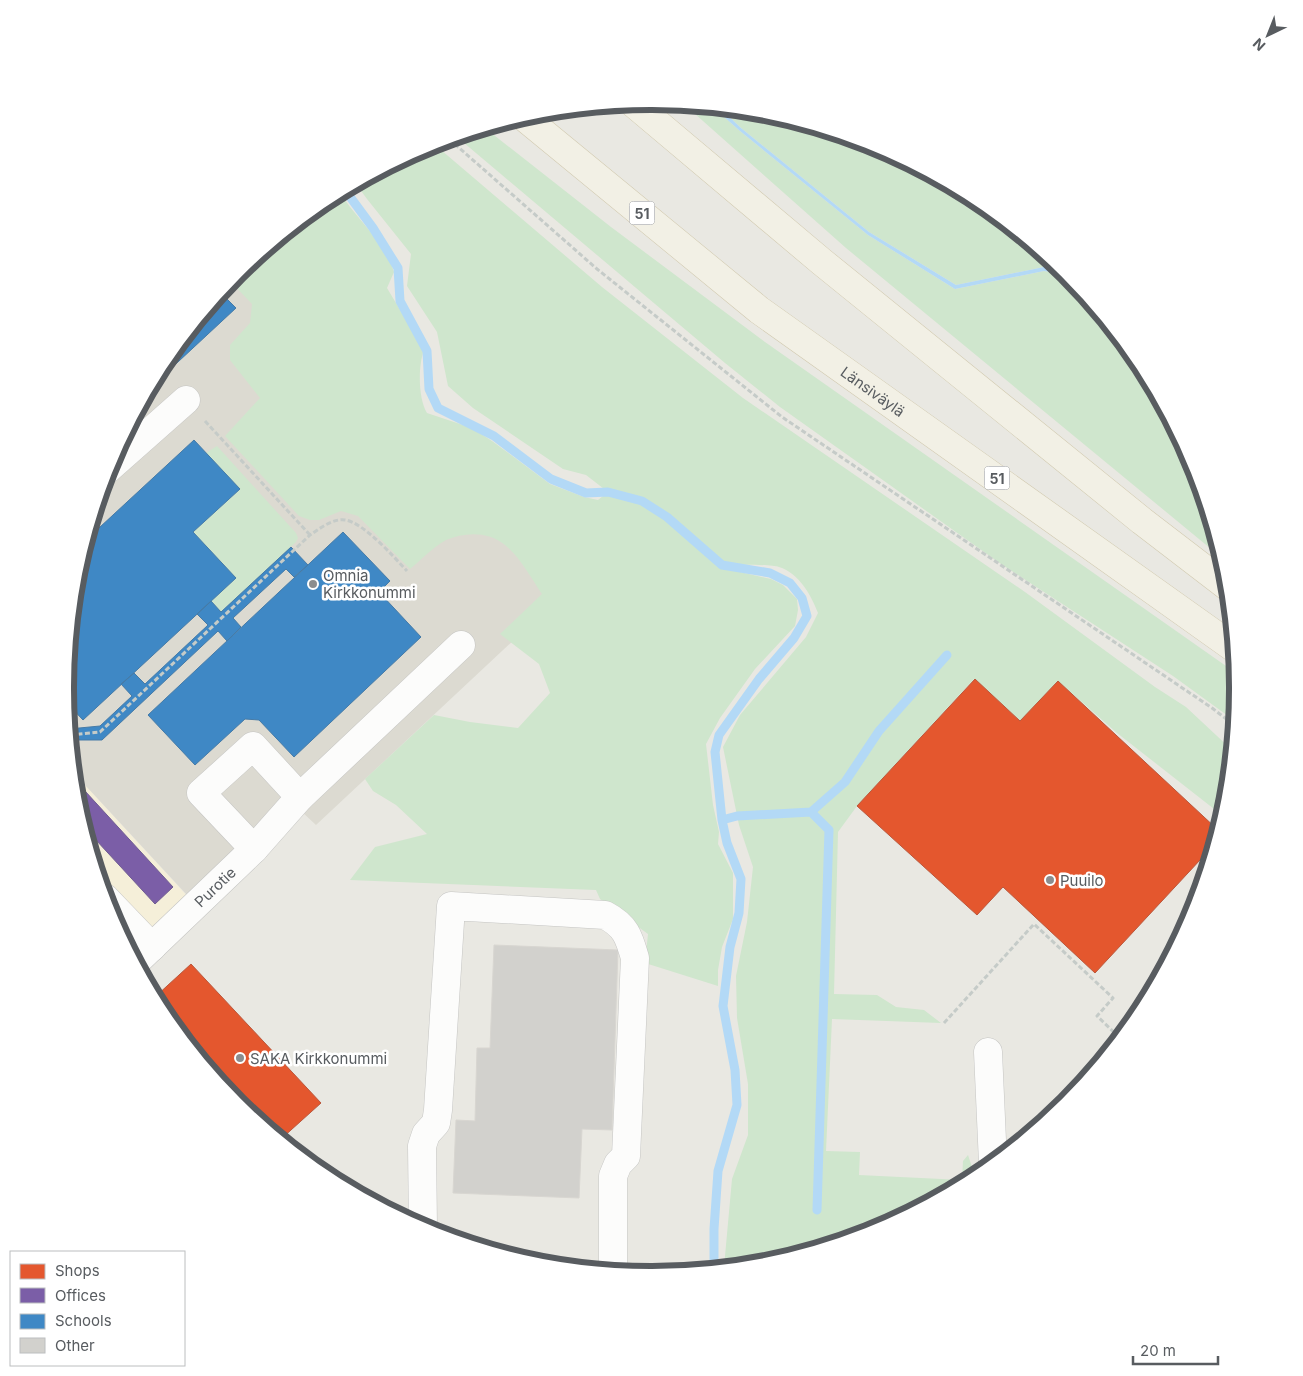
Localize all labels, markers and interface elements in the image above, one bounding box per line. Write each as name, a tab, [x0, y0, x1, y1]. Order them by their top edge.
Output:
north arrow	[1243, 10, 1293, 60]
text: N	[1249, 35, 1268, 55]
road number: 51	[630, 202, 654, 224]
street label: Länsiväylä	[837, 362, 909, 420]
road number: 51	[984, 466, 1010, 489]
place label: Omnia Kirkkonummi	[323, 566, 416, 602]
marker: Omnia Kirkkonummi	[307, 578, 319, 590]
street label: Purotie	[190, 862, 239, 911]
place label: Puuilo	[1060, 871, 1104, 890]
marker: Puuilo	[1044, 874, 1056, 886]
place label: SAKA Kirkkonummi	[250, 1049, 387, 1068]
marker: SAKA Kirkkonummi	[234, 1052, 246, 1064]
legend	[10, 1251, 185, 1366]
text: Shops	[55, 1261, 100, 1280]
text: Offices	[55, 1286, 106, 1305]
text: Schools	[55, 1311, 112, 1330]
scale bar	[1133, 1334, 1218, 1366]
text: Other	[55, 1336, 95, 1355]
text: 20 m	[1140, 1341, 1176, 1360]

